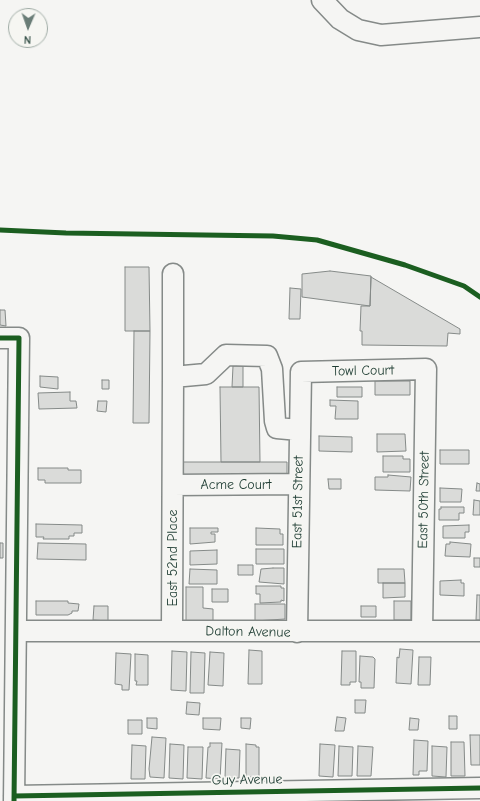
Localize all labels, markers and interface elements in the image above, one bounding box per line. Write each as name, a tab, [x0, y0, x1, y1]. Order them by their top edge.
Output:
north arrow	[8, 8, 48, 48]
text: N	[24, 33, 31, 46]
street label: Towl Court	[332, 362, 394, 380]
street label: East 50th Street	[415, 451, 433, 549]
street label: East 51st Street	[289, 455, 307, 549]
street label: Acme Court	[201, 477, 271, 493]
street label: East 52nd Place	[165, 510, 181, 606]
street label: Dalton Avenue	[205, 623, 291, 641]
street label: Guy Avenue	[211, 771, 283, 789]

